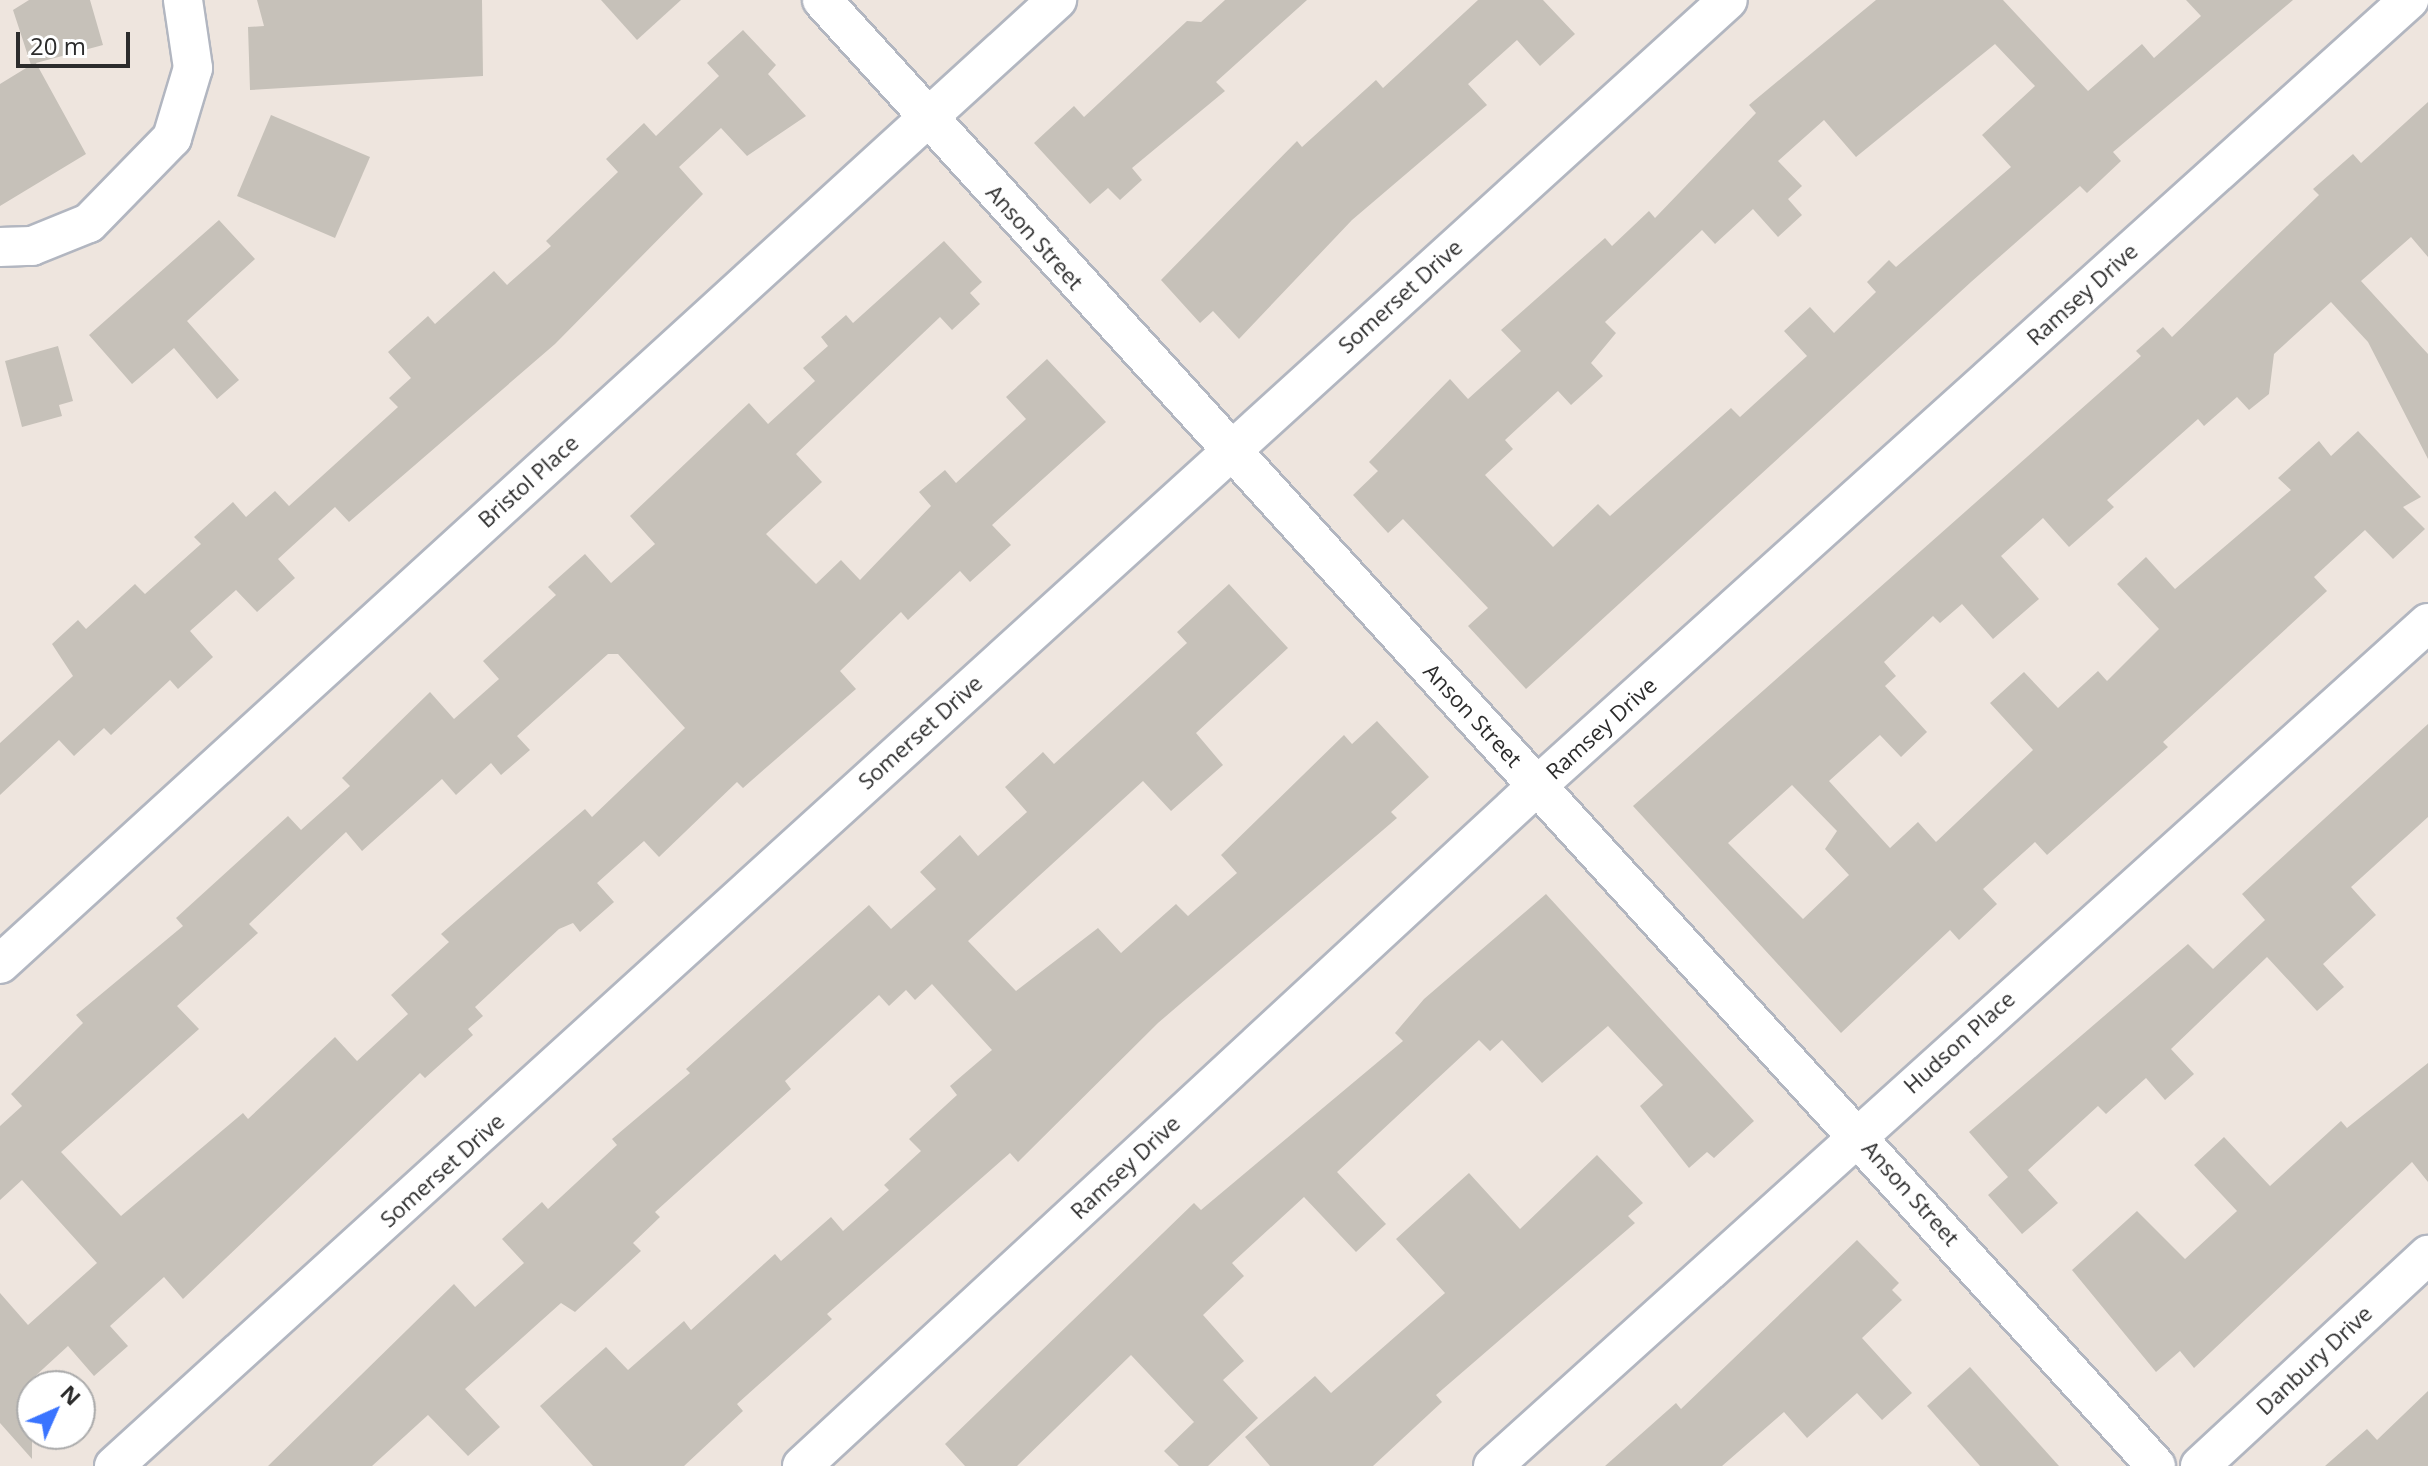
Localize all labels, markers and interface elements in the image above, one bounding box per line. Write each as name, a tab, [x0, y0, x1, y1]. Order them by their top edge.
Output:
scale bar	[20, 16, 134, 66]
text: 20 m	[30, 29, 86, 62]
street label: Anson Street	[981, 179, 1089, 295]
street label: Somerset Drive	[1333, 234, 1467, 358]
street label: Ramsey Drive	[2021, 237, 2143, 351]
street label: Bristol Place	[473, 429, 583, 533]
street label: Anson Street	[1418, 658, 1528, 772]
street label: Somerset Drive	[853, 670, 987, 794]
street label: Ramsey Drive	[1540, 671, 1662, 785]
street label: Hudson Place	[1898, 985, 2020, 1099]
street label: Somerset Drive	[375, 1108, 509, 1232]
street label: Ramsey Drive	[1065, 1110, 1185, 1224]
street label: Anson Street	[1857, 1135, 1965, 1251]
street label: Danbury Drive	[2251, 1300, 2377, 1420]
north arrow	[16, 1370, 96, 1450]
text: N	[55, 1378, 88, 1411]

